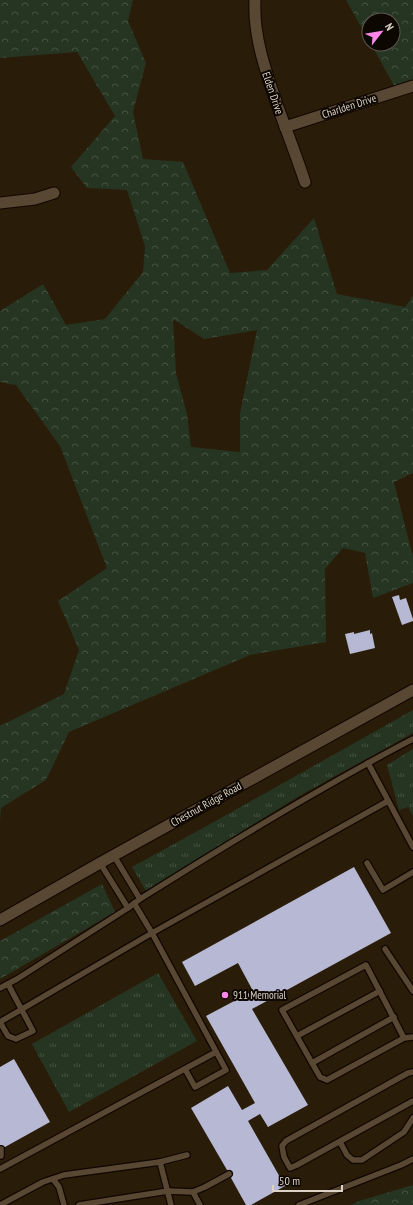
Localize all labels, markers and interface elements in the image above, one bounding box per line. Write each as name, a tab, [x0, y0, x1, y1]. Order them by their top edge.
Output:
north arrow	[361, 12, 401, 52]
text: N	[382, 21, 397, 33]
street label: Elden Drive	[259, 70, 287, 116]
street label: Charlden Drive	[320, 91, 378, 121]
street label: Chestnut Ridge Road	[168, 779, 244, 829]
place label: 911 Memorial	[233, 988, 286, 1002]
marker: 911 Memorial	[220, 990, 230, 1000]
scale bar	[273, 1167, 342, 1193]
text: 50 m	[279, 1173, 300, 1188]

